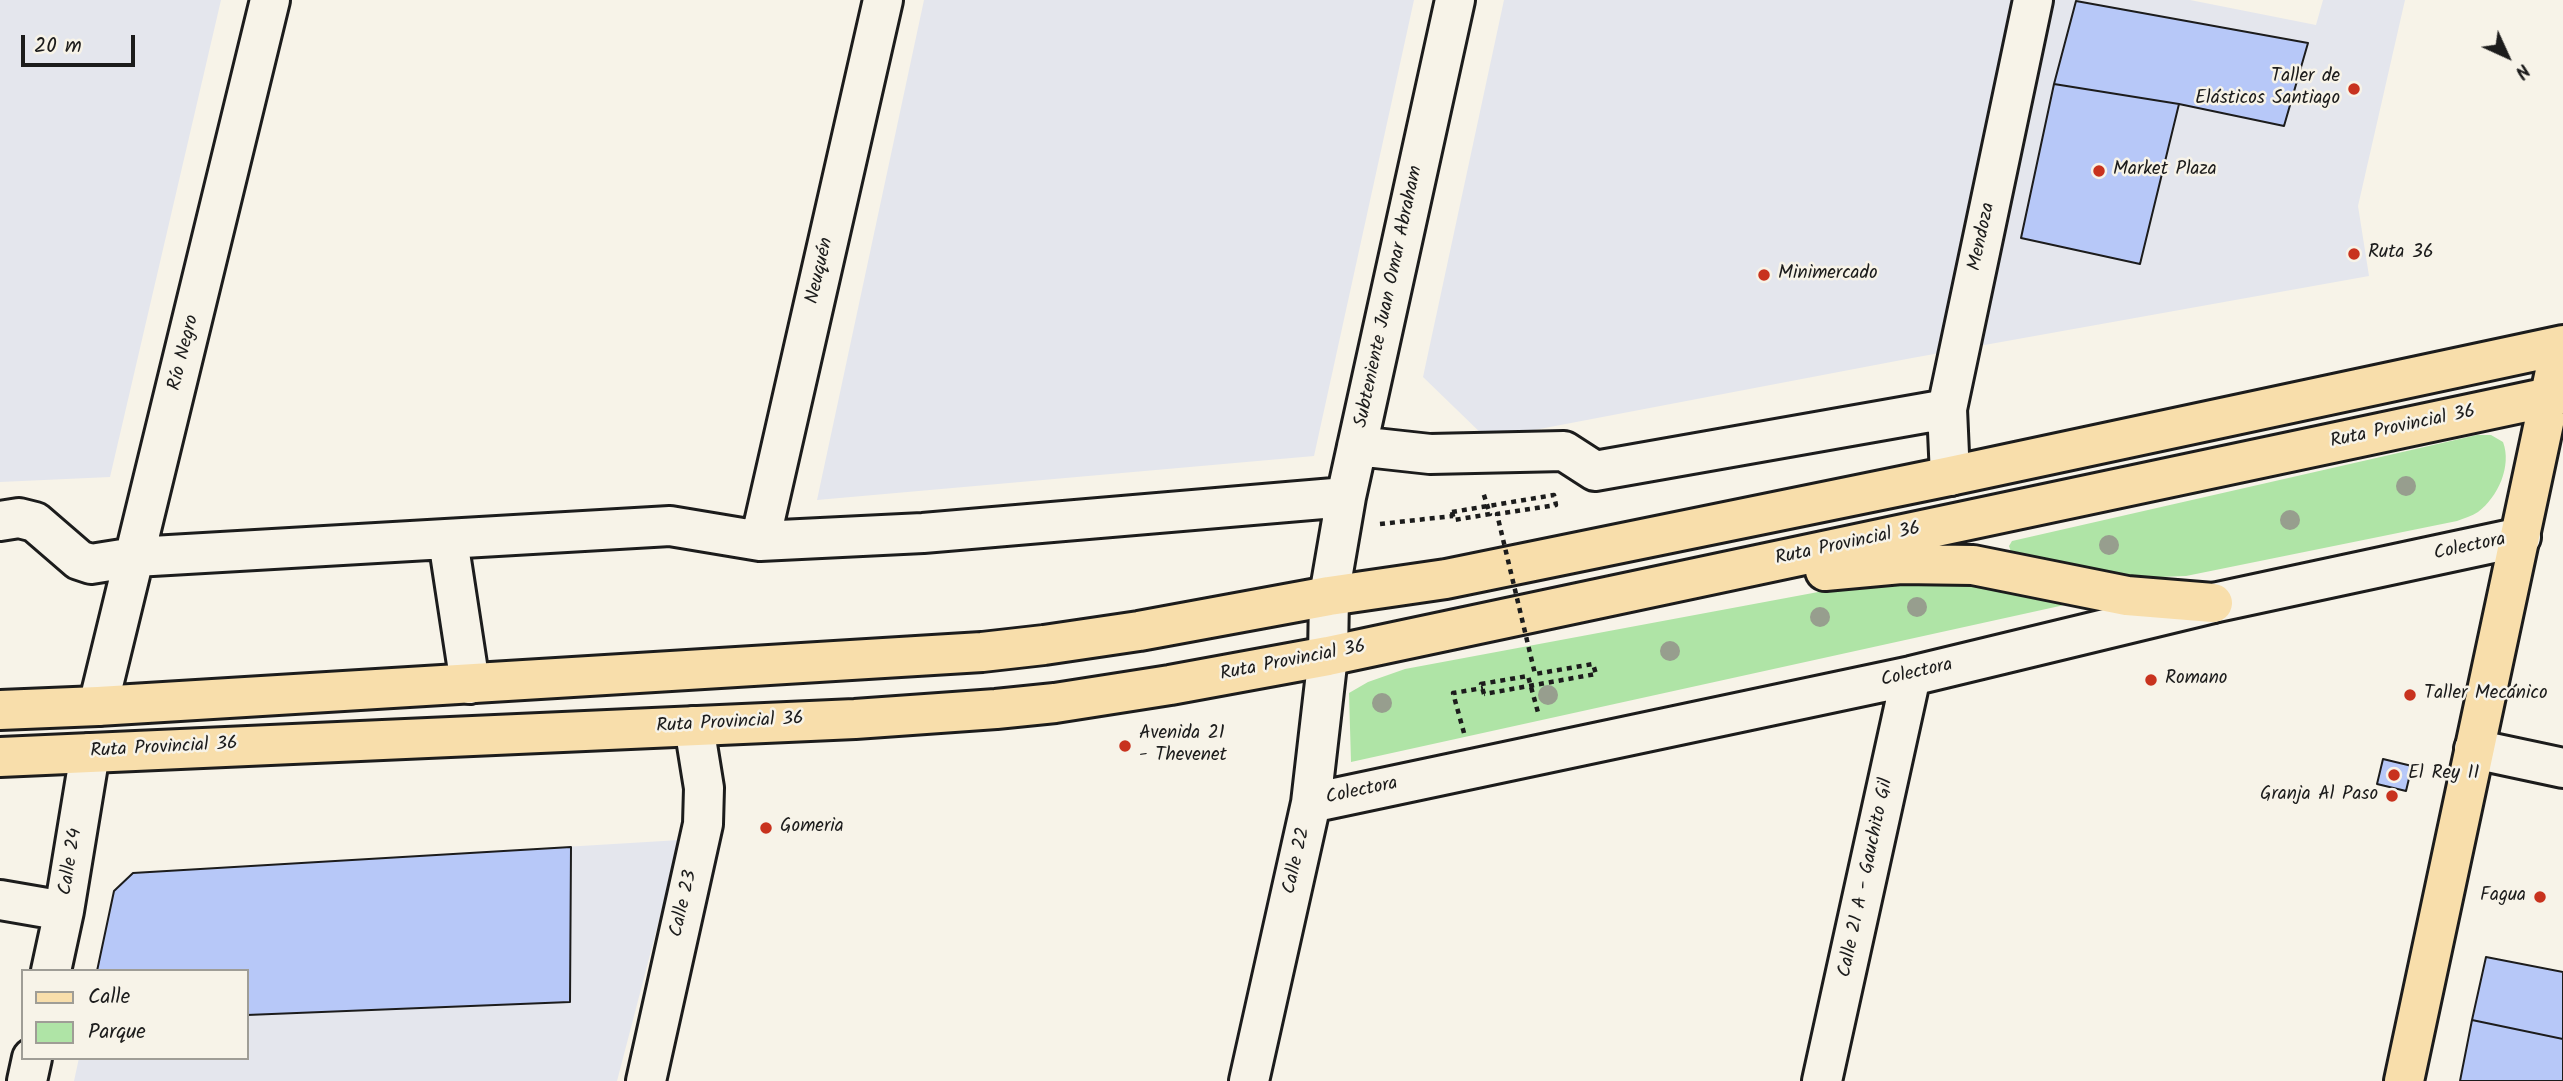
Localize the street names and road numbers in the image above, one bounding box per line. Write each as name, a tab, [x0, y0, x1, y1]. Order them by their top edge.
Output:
street label: Subteniente Juan Omar Abraham	[1351, 164, 1429, 430]
street label: Mendoza	[1965, 201, 2001, 273]
street label: Neuquén	[802, 236, 840, 306]
street label: Río Negro	[165, 313, 205, 393]
street label: Ruta Provincial 36	[2328, 402, 2478, 454]
street label: Ruta Provincial 36	[1773, 519, 1923, 571]
street label: Colectora	[2432, 529, 2508, 567]
street label: Ruta Provincial 36	[1218, 637, 1368, 687]
street label: Colectora	[1879, 655, 1955, 693]
street label: Ruta Provincial 36	[656, 709, 804, 739]
street label: Ruta Provincial 36	[90, 734, 238, 764]
street label: Colectora	[1324, 773, 1400, 811]
street label: Calle 21 A - Gauchito Gil	[1835, 776, 1899, 980]
street label: Calle 22	[1279, 825, 1317, 897]
street label: Calle 24	[55, 827, 89, 897]
street label: Calle 23	[666, 868, 704, 940]

